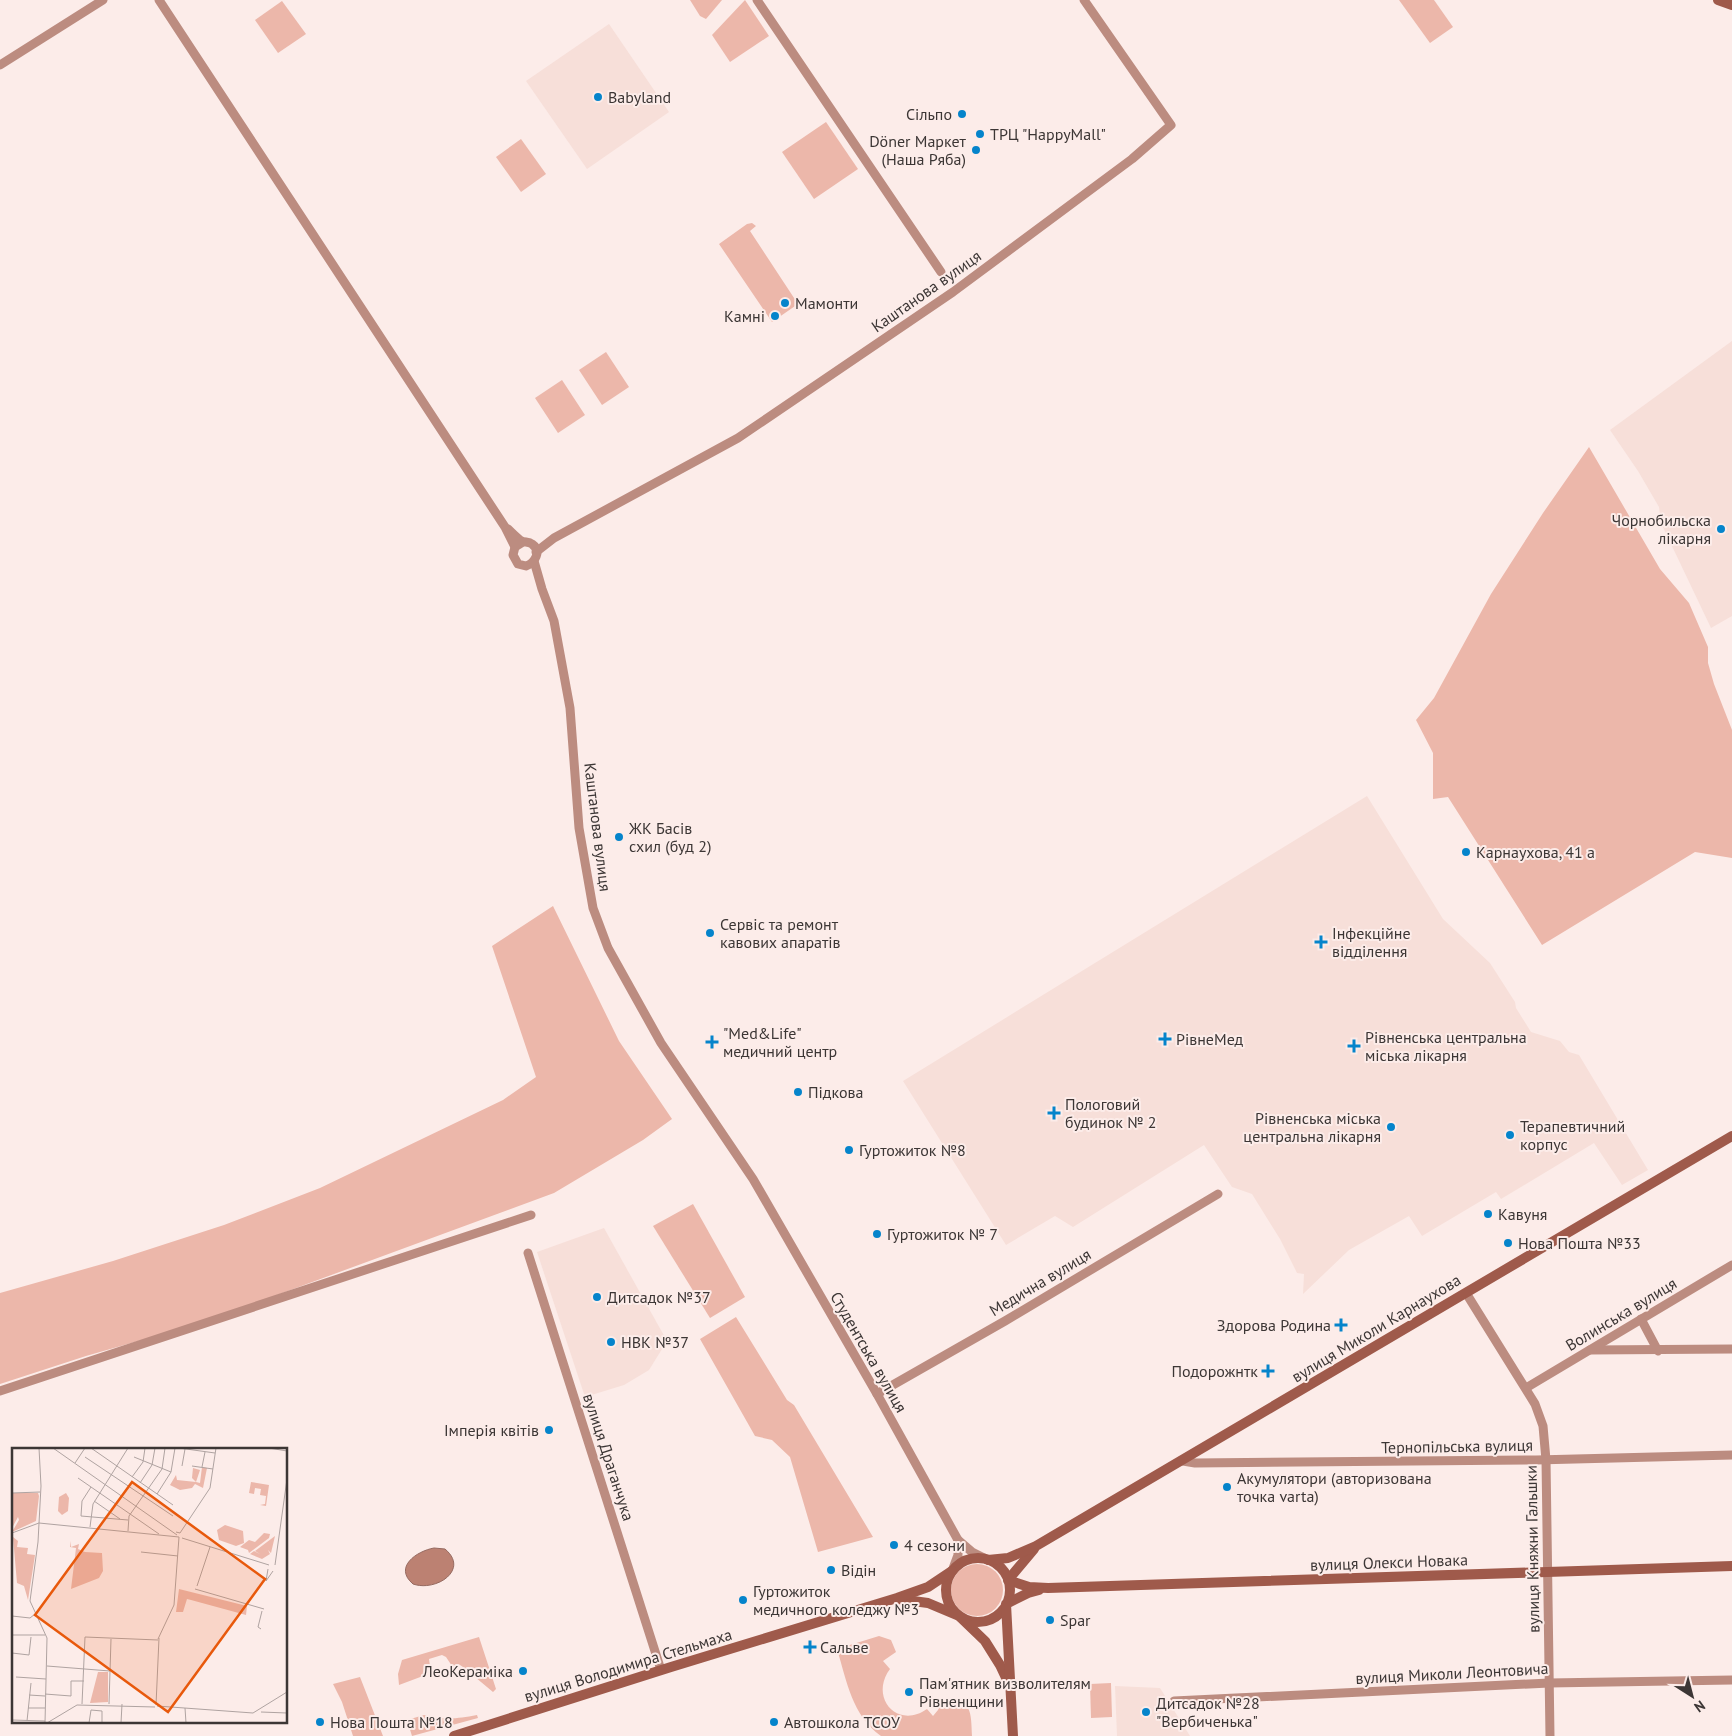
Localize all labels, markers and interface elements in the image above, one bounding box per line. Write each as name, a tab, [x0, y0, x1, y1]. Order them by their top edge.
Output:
place label: Babyland	[608, 87, 671, 107]
marker: Babyland	[592, 91, 604, 103]
place label: Сільпо	[906, 104, 952, 124]
marker: Сільпо	[956, 108, 968, 120]
place label: ТРЦ "HappyMall"	[990, 124, 1106, 144]
marker: ТРЦ "HappyMall"	[974, 128, 986, 140]
place label: Döner Maркет (Наша Ряба)	[869, 131, 967, 169]
marker: Döner Maркет (Наша Ряба)	[970, 144, 982, 156]
street label: Каштанова вулиця	[867, 246, 985, 336]
place label: Мамонти	[795, 293, 858, 313]
marker: Мамонти	[779, 297, 791, 309]
place label: Камні	[724, 306, 765, 326]
marker: Камні	[769, 310, 781, 322]
place label: Чорнобильска лікарня	[1611, 510, 1711, 548]
marker: Чорнобильска лікарня	[1715, 523, 1727, 535]
street label: Каштанова вулиця	[580, 761, 616, 893]
place label: ЖК Басів схил (буд 2)	[628, 818, 711, 856]
marker: ЖК Басів схил (буд 2)	[613, 831, 625, 843]
place label: Карнаухова, 41 а	[1476, 842, 1595, 862]
marker: Карнаухова, 41 а	[1460, 846, 1472, 858]
place label: Сервіс та ремонт кавових апаратів	[720, 914, 841, 952]
place label: Інфекційне відділення	[1332, 923, 1411, 961]
marker: Сервіс та ремонт кавових апаратів	[704, 927, 716, 939]
marker: Інфекційне відділення	[1314, 935, 1328, 949]
place label: "Med&Life" медичний центр	[723, 1023, 837, 1061]
place label: Рівненська центральна міська лікарня	[1365, 1027, 1527, 1065]
place label: РівнеМед	[1176, 1029, 1243, 1049]
marker: РівнеМед	[1158, 1032, 1172, 1046]
marker: "Med&Life" медичний центр	[705, 1035, 719, 1049]
marker: Рівненська центральна міська лікарня	[1347, 1039, 1361, 1053]
place label: Підкова	[808, 1082, 863, 1102]
marker: Підкова	[792, 1086, 804, 1098]
place label: Пологовий будинок № 2	[1065, 1094, 1157, 1132]
marker: Пологовий будинок № 2	[1047, 1106, 1061, 1120]
place label: Рівненська міська центральна лікарня	[1243, 1108, 1381, 1146]
place label: Терапевтичний корпус	[1520, 1116, 1625, 1154]
marker: Рівненська міська центральна лікарня	[1385, 1121, 1397, 1133]
marker: Терапевтичний корпус	[1504, 1129, 1516, 1141]
place label: Гуртожиток №8	[859, 1140, 966, 1160]
marker: Гуртожиток №8	[843, 1144, 855, 1156]
place label: Кавуня	[1498, 1204, 1547, 1224]
marker: Кавуня	[1482, 1208, 1494, 1220]
place label: Гуртожиток № 7	[887, 1224, 998, 1244]
marker: Гуртожиток № 7	[871, 1228, 883, 1240]
place label: Нова Пошта №33	[1518, 1233, 1641, 1253]
marker: Нова Пошта №33	[1502, 1237, 1514, 1249]
street label: Медична вулиця	[986, 1244, 1094, 1320]
street label: вулиця Миколи Карнаухова	[1288, 1270, 1464, 1386]
street label: Волинська вулиця	[1562, 1273, 1680, 1355]
place label: Дитсадок №37	[607, 1287, 711, 1307]
street label: Студентська вулиця	[826, 1288, 912, 1416]
marker: Дитсадок №37	[591, 1291, 603, 1303]
place label: Здорова Родина	[1217, 1315, 1331, 1335]
marker: Здорова Родина	[1335, 1319, 1347, 1331]
place label: НВК №37	[621, 1332, 689, 1352]
marker: НВК №37	[605, 1336, 617, 1348]
place label: Подорожнтк	[1171, 1361, 1258, 1381]
marker: Подорожнтк	[1262, 1365, 1274, 1377]
street label: вулиця Драганчука	[579, 1391, 639, 1523]
place label: Імперія квітів	[444, 1420, 539, 1440]
marker: Імперія квітів	[543, 1424, 555, 1436]
street label: Тернопільська вулиця	[1381, 1435, 1533, 1457]
inset map	[12, 1448, 288, 1724]
street label: вулиця Княжни Гальшки	[1521, 1465, 1543, 1633]
place label: Акумулятори (авторизована точка varta)	[1237, 1468, 1432, 1506]
marker: Акумулятори (авторизована точка varta)	[1221, 1481, 1233, 1493]
place label: 4 сезони	[904, 1535, 965, 1555]
marker: 4 сезони	[888, 1539, 900, 1551]
street label: вулиця Олекси Новака	[1310, 1549, 1468, 1575]
place label: Відін	[841, 1560, 876, 1580]
marker: Відін	[825, 1564, 837, 1576]
place label: Гуртожиток медичного коледжу №3	[753, 1581, 919, 1619]
marker: Гуртожиток медичного коледжу №3	[737, 1594, 749, 1606]
place label: Spar	[1060, 1610, 1091, 1630]
marker: Spar	[1044, 1614, 1056, 1626]
street label: вулиця Володимира Стельмаха	[522, 1624, 734, 1706]
place label: Сальве	[820, 1637, 869, 1657]
marker: Сальве	[804, 1641, 816, 1653]
street label: вулиця Миколи Леонтовича	[1355, 1658, 1549, 1688]
place label: ЛеоКерамiка	[422, 1661, 513, 1681]
marker: ЛеоКерамiка	[517, 1665, 529, 1677]
north arrow	[1667, 1671, 1717, 1721]
place label: Пам'ятник визволителям Рівненщини	[919, 1673, 1091, 1711]
marker: Пам'ятник визволителям Рівненщини	[903, 1686, 915, 1698]
place label: Дитсадок №28 "Вербиченька"	[1156, 1693, 1260, 1731]
text: N	[1691, 1697, 1709, 1717]
marker: Дитсадок №28 "Вербиченька"	[1140, 1706, 1152, 1718]
place label: Нова Пошта №18	[330, 1712, 453, 1732]
place label: Автошкола ТСОУ	[784, 1712, 900, 1732]
marker: Нова Пошта №18	[314, 1716, 326, 1728]
marker: Автошкола ТСОУ	[768, 1716, 780, 1728]

